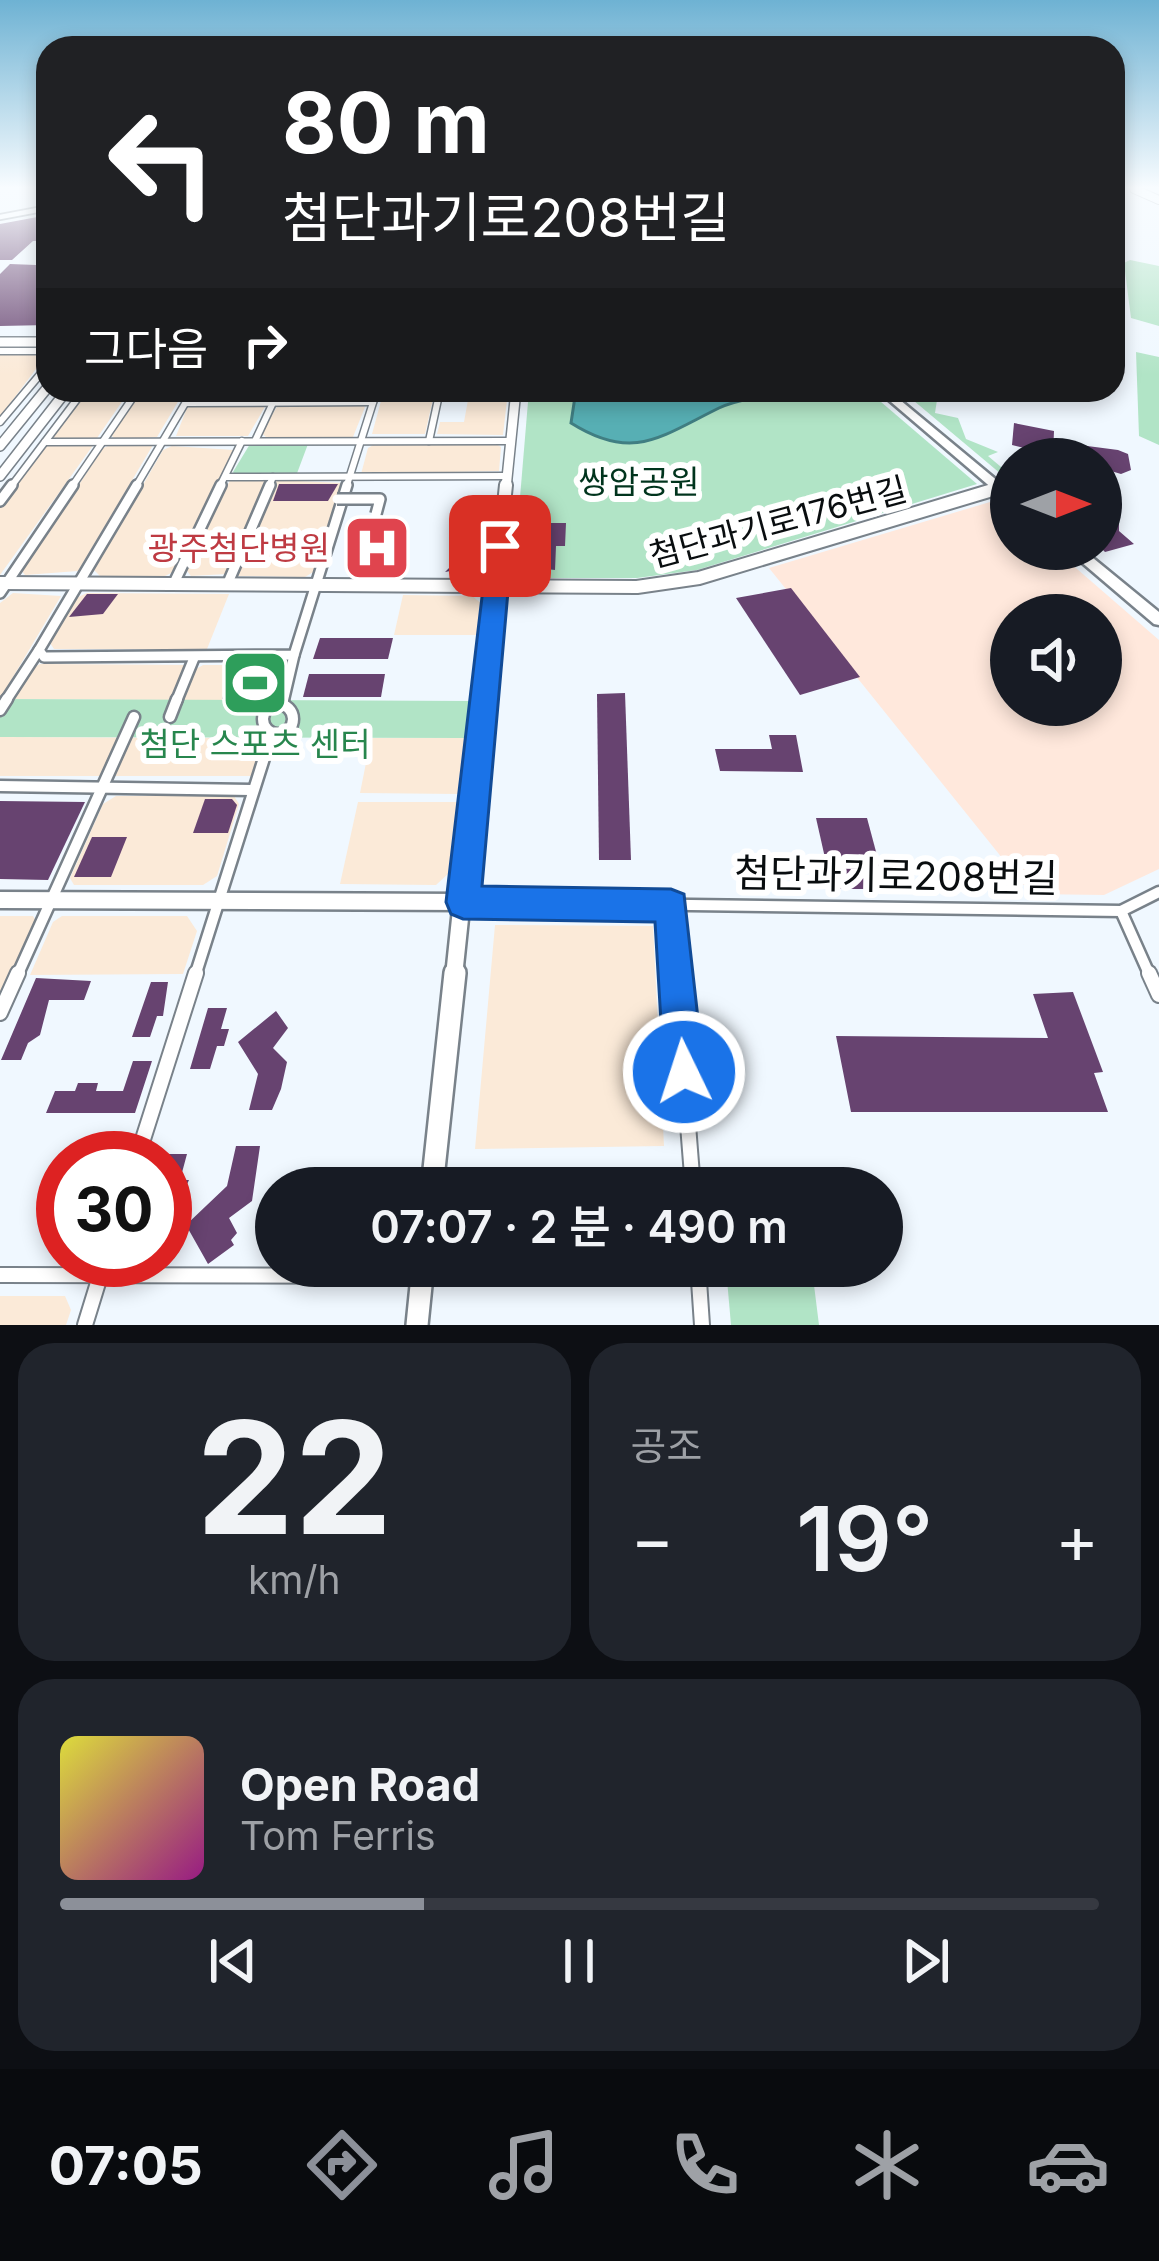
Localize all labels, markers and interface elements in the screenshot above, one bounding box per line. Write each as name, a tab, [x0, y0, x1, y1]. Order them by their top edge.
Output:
text: 80 m	[282, 72, 490, 173]
icon: left	[84, 84, 240, 240]
text: 첨단과기로208번길	[282, 185, 730, 250]
icon: right	[232, 312, 298, 378]
text: 그다음	[84, 321, 208, 376]
north arrow	[990, 438, 1122, 570]
map controls	[990, 438, 1122, 726]
park label: 쌍암공원	[578, 462, 700, 502]
street label: 첨단과기로176번길	[645, 468, 911, 576]
pin	[449, 495, 551, 597]
hospital icon: 광주첨단병원	[342, 513, 412, 583]
icon: arrive	[467, 513, 533, 579]
place label: 광주첨단병원	[148, 528, 330, 568]
button: sound	[990, 594, 1122, 726]
sports icon: 첨단 스포츠 센터	[220, 648, 290, 718]
place label: 첨단 스포츠 센터	[139, 724, 371, 764]
street label: 첨단과기로208번길	[734, 849, 1058, 901]
position arrow	[621, 1009, 747, 1135]
speed limit sign: 30	[36, 1131, 192, 1287]
text: 07:07 · 2 분 · 490 m	[370, 1199, 788, 1254]
text: 22	[196, 1383, 393, 1572]
text: 공조	[631, 1422, 702, 1469]
text: 19°	[796, 1484, 933, 1593]
text: −	[631, 1499, 674, 1579]
text: +	[1055, 1499, 1099, 1579]
text: km/h	[248, 1556, 341, 1603]
text: Open Road	[240, 1757, 480, 1812]
text: Tom Ferris	[240, 1812, 435, 1859]
icon: previous	[200, 1928, 266, 1994]
icon: pause	[546, 1928, 612, 1994]
icon: next	[893, 1928, 959, 1994]
icon: directions	[300, 2123, 384, 2207]
icon: music	[482, 2123, 566, 2207]
icon: phone	[663, 2123, 747, 2207]
icon: climate	[845, 2123, 929, 2207]
icon: car	[1026, 2123, 1110, 2207]
text: 07:05	[49, 2133, 203, 2198]

